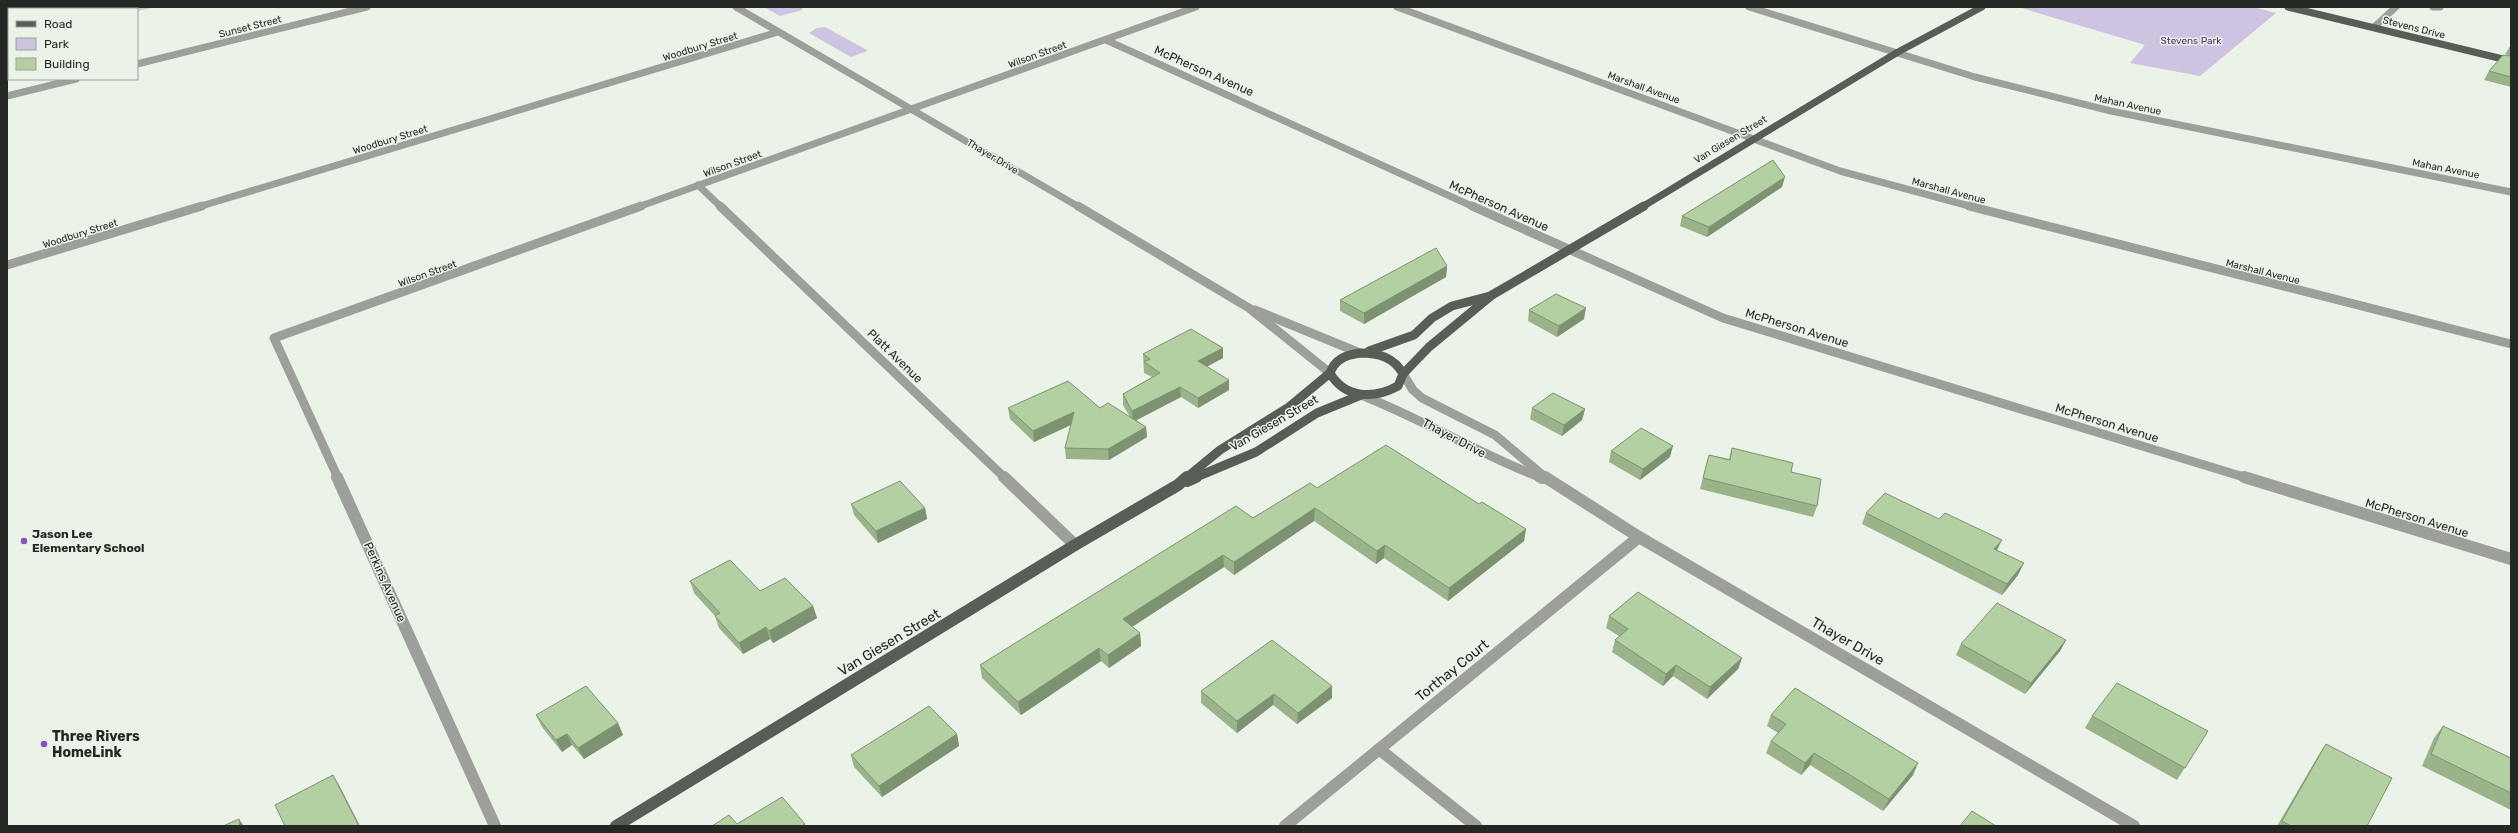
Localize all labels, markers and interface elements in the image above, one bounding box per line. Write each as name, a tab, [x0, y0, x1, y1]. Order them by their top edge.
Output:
legend	[8, 8, 138, 80]
street label: Sunset Street	[218, 13, 283, 41]
street label: Stevens Drive	[2381, 14, 2447, 42]
text: Road	[44, 17, 72, 31]
street label: Woodbury Street	[661, 30, 739, 64]
park label: Stevens Park	[2161, 35, 2222, 47]
text: Park	[44, 37, 70, 51]
street label: Wilson Street	[1007, 39, 1068, 71]
street label: McPherson Avenue	[1152, 43, 1256, 99]
text: Building	[44, 57, 90, 71]
street label: Marshall Avenue	[1606, 69, 1682, 107]
street label: Mahan Avenue	[2093, 92, 2163, 118]
street label: Van Giesen Street	[1692, 113, 1769, 166]
street label: Woodbury Street	[351, 123, 429, 157]
street label: Thayer Drive	[964, 137, 1021, 177]
street label: Wilson Street	[702, 148, 763, 180]
street label: Mahan Avenue	[2411, 157, 2481, 181]
street label: Marshall Avenue	[1910, 175, 1987, 207]
street label: McPherson Avenue	[1447, 178, 1551, 234]
street label: Woodbury Street	[41, 217, 119, 251]
street label: Marshall Avenue	[2224, 257, 2301, 287]
street label: Wilson Street	[397, 258, 458, 290]
street label: McPherson Avenue	[1744, 306, 1851, 350]
street label: Platt Avenue	[865, 326, 926, 386]
street label: Van Giesen Street	[1227, 392, 1321, 454]
street label: McPherson Avenue	[2054, 401, 2161, 445]
street label: Thayer Drive	[1420, 415, 1488, 461]
street label: McPherson Avenue	[2364, 496, 2471, 540]
place label: Jason Lee Elementary School	[32, 527, 144, 555]
marker: Jason Lee Elementary School	[19, 536, 29, 546]
street label: Perkins Avenue	[361, 540, 409, 624]
street label: Van Giesen Street	[835, 605, 944, 680]
street label: Thayer Drive	[1808, 614, 1887, 669]
street label: Torthay Court	[1412, 635, 1493, 705]
place label: Three Rivers HomeLink	[52, 728, 140, 761]
marker: Three Rivers HomeLink	[39, 739, 49, 749]

